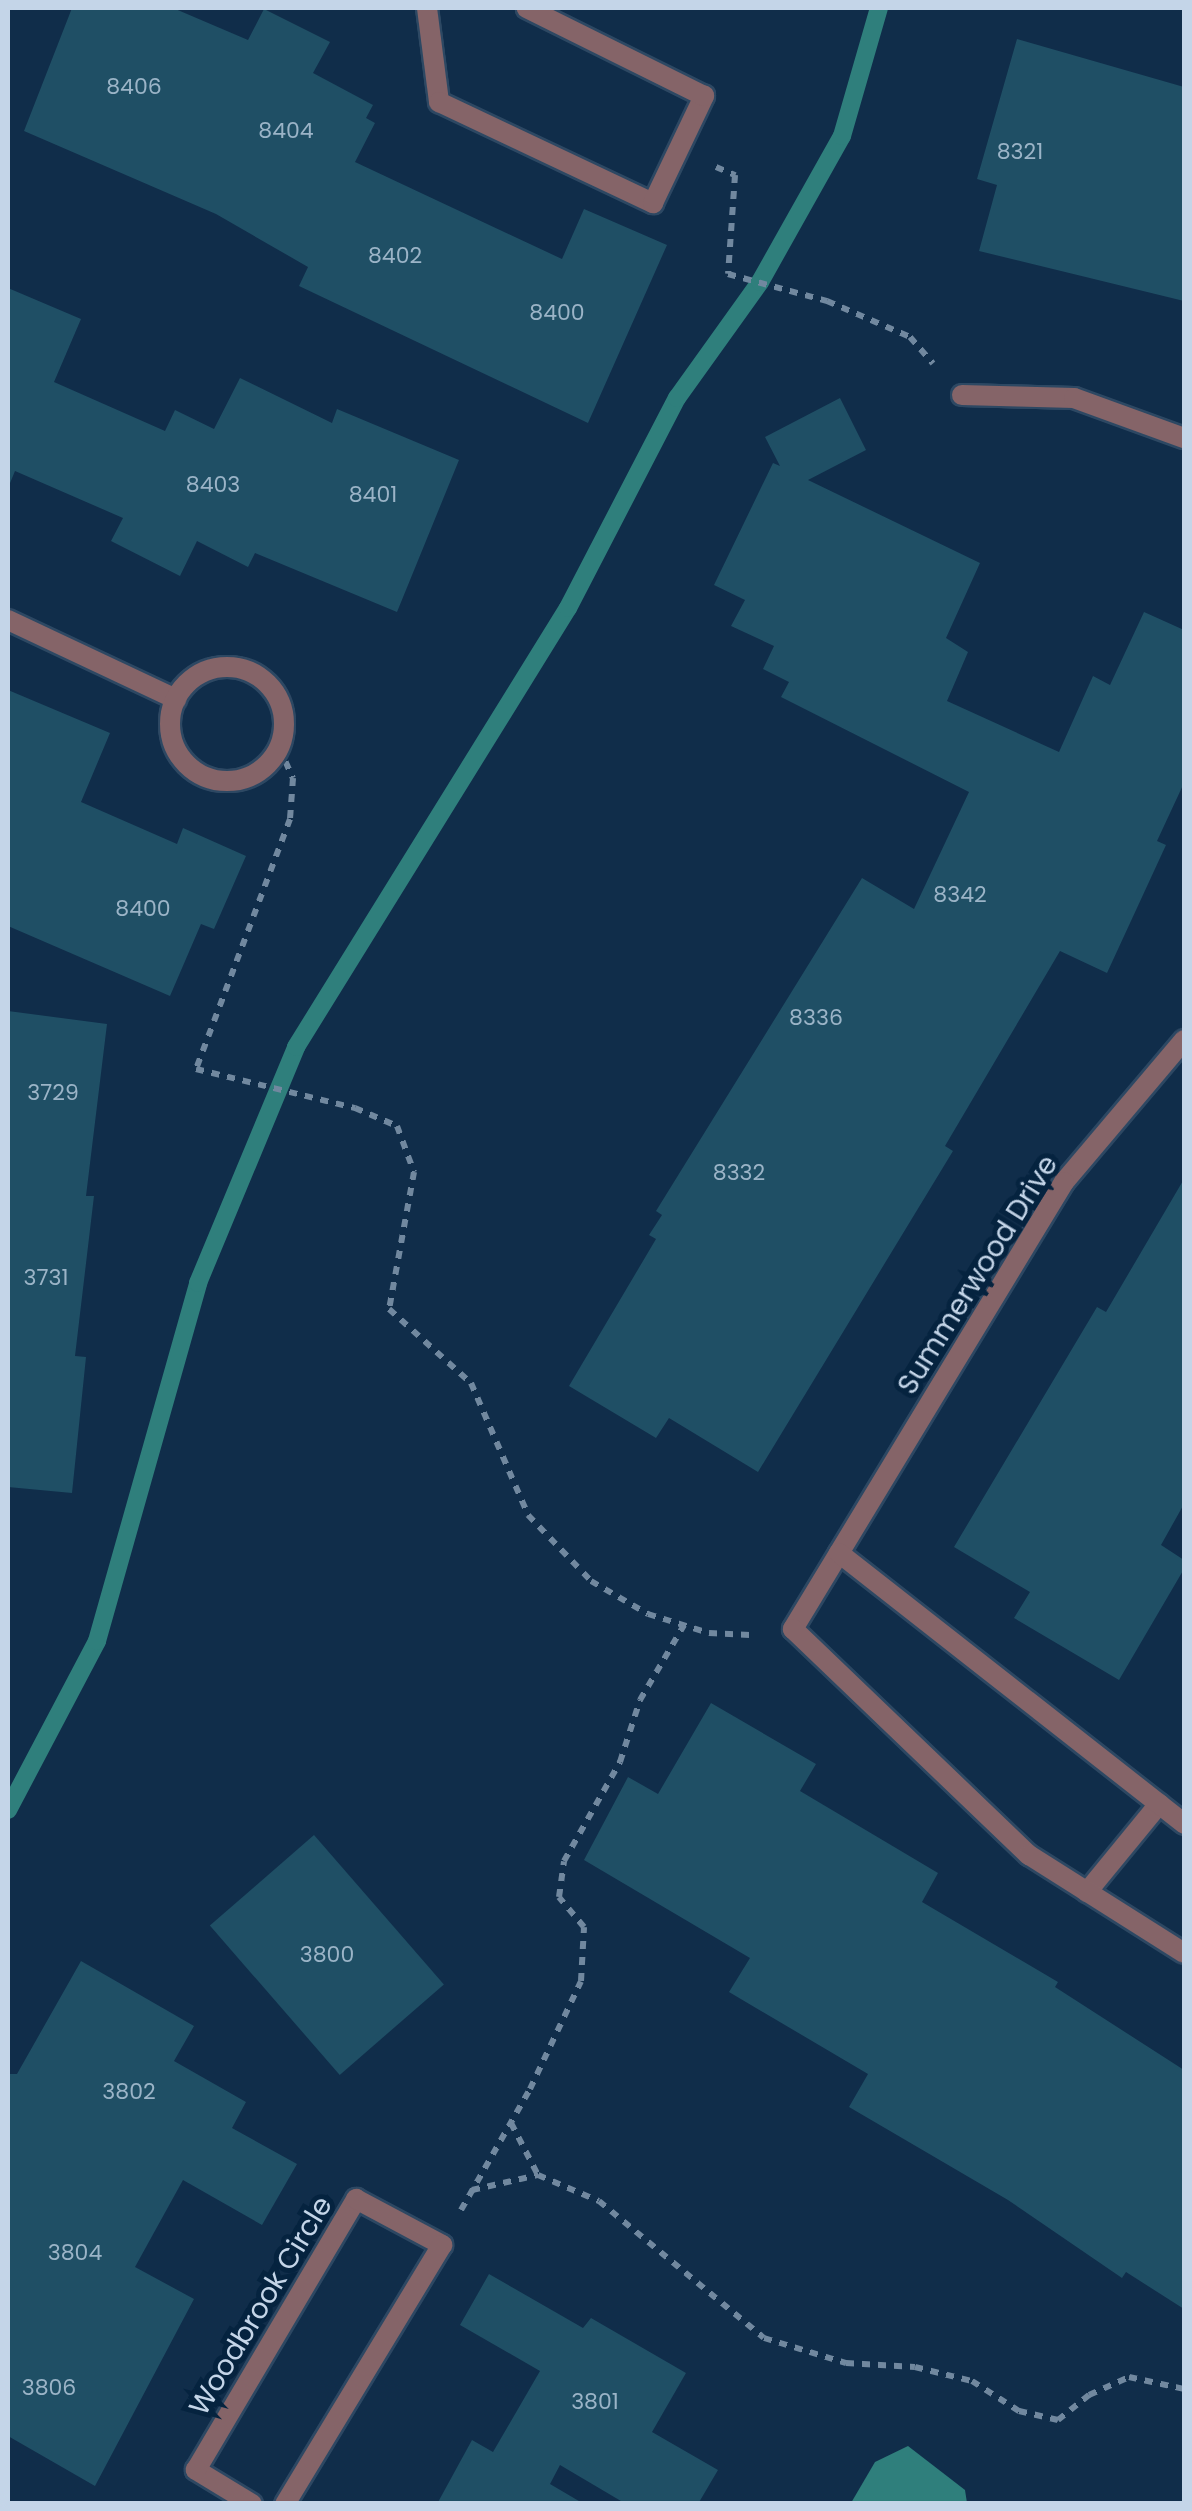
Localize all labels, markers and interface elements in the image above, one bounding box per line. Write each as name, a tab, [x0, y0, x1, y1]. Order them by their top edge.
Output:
house number: 8406	[106, 74, 162, 100]
house number: 8404	[258, 118, 314, 144]
house number: 8321	[997, 139, 1043, 165]
house number: 8402	[368, 243, 422, 269]
house number: 8400	[529, 300, 585, 326]
house number: 8403	[186, 472, 240, 498]
house number: 8401	[349, 482, 397, 508]
house number: 8342	[933, 882, 987, 908]
house number: 8400	[115, 896, 171, 922]
house number: 8336	[789, 1005, 843, 1031]
house number: 3729	[27, 1080, 79, 1106]
street label: Summerwood Drive	[891, 1149, 1065, 1401]
house number: 8332	[713, 1160, 765, 1186]
house number: 3731	[24, 1265, 68, 1291]
house number: 3800	[300, 1942, 354, 1968]
house number: 3802	[102, 2079, 156, 2105]
street label: Woodbrook Circle	[182, 2190, 340, 2422]
house number: 3804	[48, 2240, 102, 2266]
house number: 3806	[22, 2375, 76, 2401]
house number: 3801	[571, 2389, 619, 2415]

